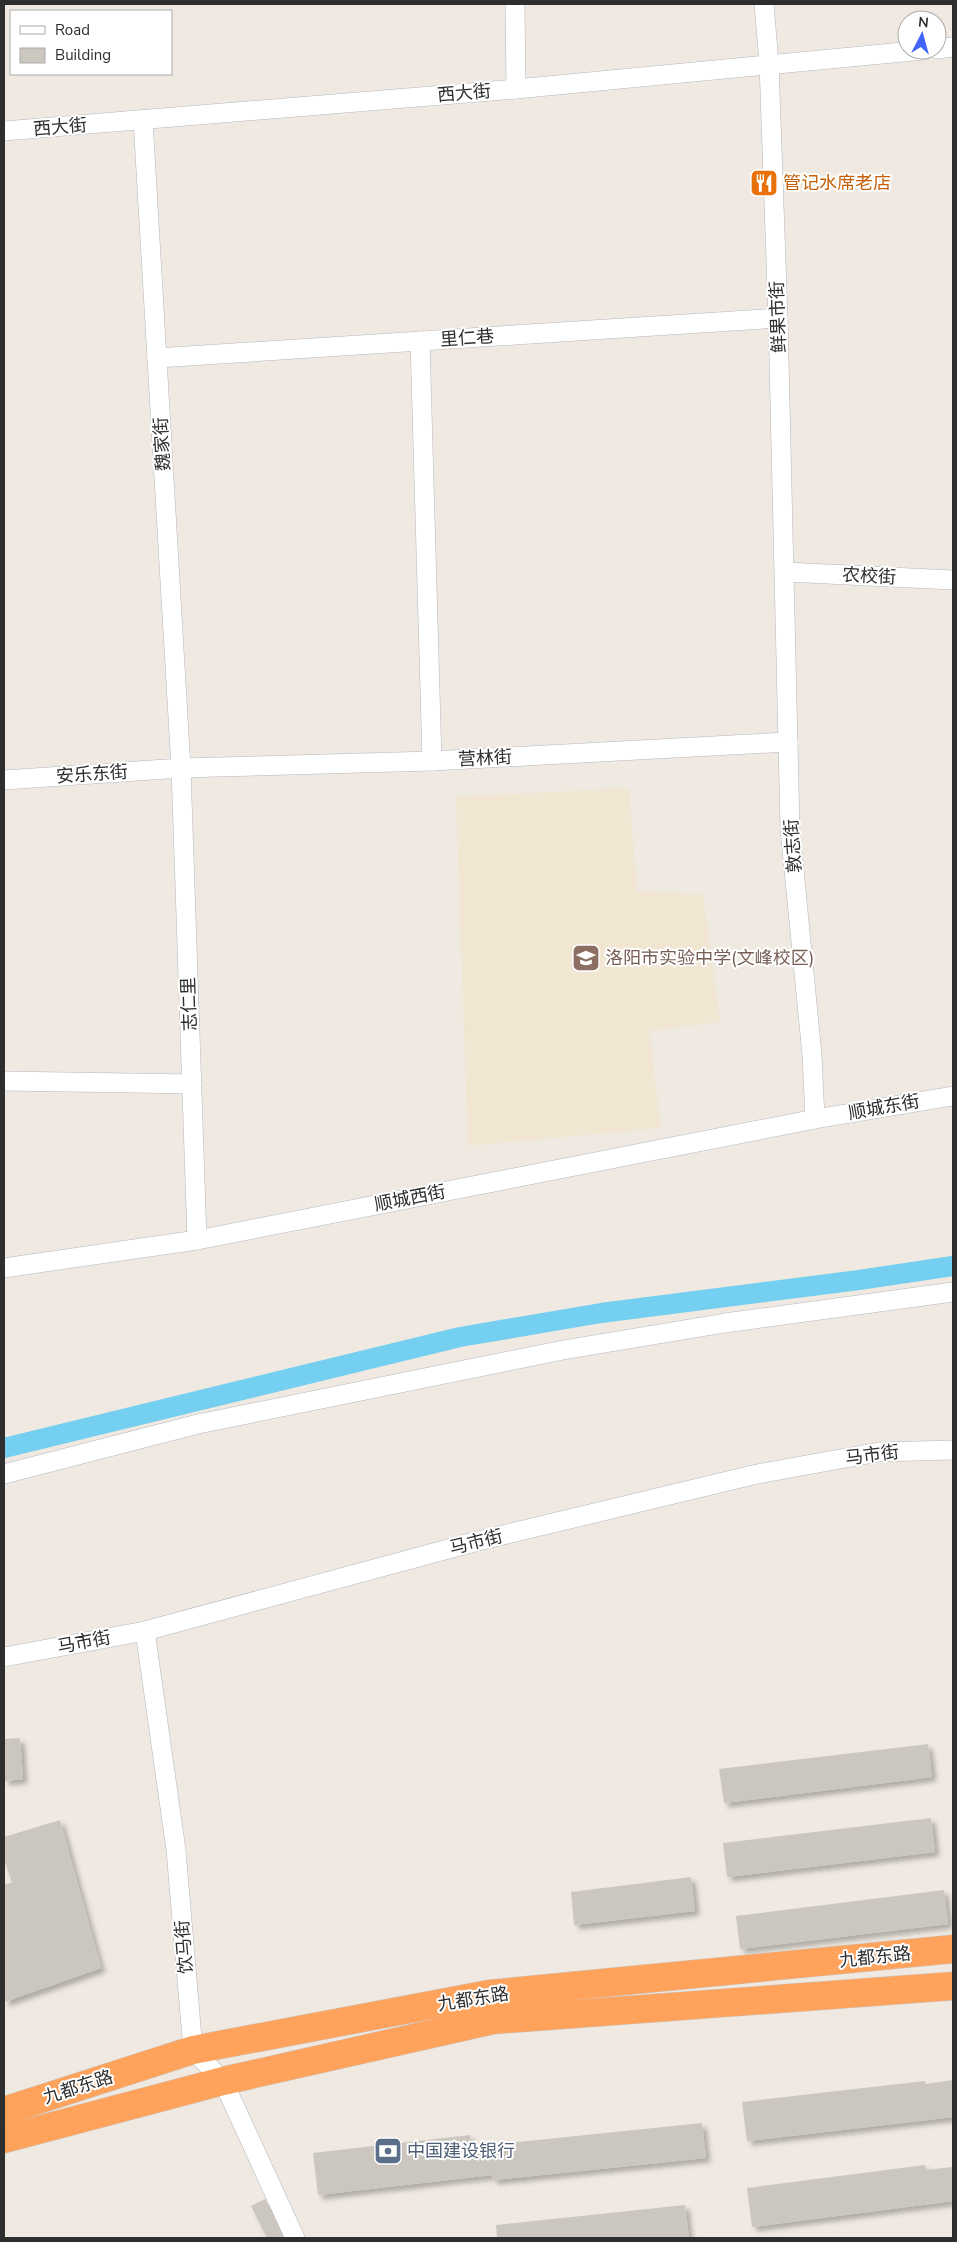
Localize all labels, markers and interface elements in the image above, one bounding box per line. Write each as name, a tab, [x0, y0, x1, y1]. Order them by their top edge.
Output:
legend	[10, 10, 172, 75]
north arrow	[897, 10, 947, 60]
text: N	[917, 13, 930, 33]
text: Road	[55, 20, 90, 40]
text: Building	[55, 45, 111, 65]
street label: 西大街	[436, 79, 492, 107]
street label: 西大街	[32, 113, 88, 141]
restaurant icon: 管记水席老店	[749, 168, 779, 198]
place label: 管记水席老店	[783, 171, 891, 195]
street label: 鲜果市街	[765, 281, 791, 353]
street label: 里仁巷	[439, 324, 495, 352]
street label: 魏家街	[149, 416, 175, 472]
street label: 农校街	[841, 563, 897, 589]
street label: 营林街	[457, 745, 513, 771]
street label: 安乐东街	[55, 760, 129, 788]
street label: 敦志街	[779, 818, 807, 874]
school or university icon: 洛阳市实验中学(文峰校区)	[571, 943, 601, 973]
place label: 洛阳市实验中学(文峰校区)	[605, 946, 814, 970]
street label: 志仁里	[176, 977, 202, 1031]
street label: 顺城东街	[846, 1089, 922, 1125]
street label: 顺城西街	[372, 1179, 448, 1217]
street label: 马市街	[844, 1440, 900, 1470]
street label: 马市街	[447, 1524, 505, 1560]
street label: 马市街	[55, 1625, 113, 1659]
street label: 饮马街	[170, 1919, 198, 1975]
street label: 九都东路	[838, 1941, 912, 1973]
street label: 九都东路	[436, 1982, 510, 2016]
street label: 九都东路	[40, 2064, 116, 2110]
bank icon: 中国建设银行	[373, 2136, 403, 2166]
place label: 中国建设银行	[407, 2139, 515, 2163]

